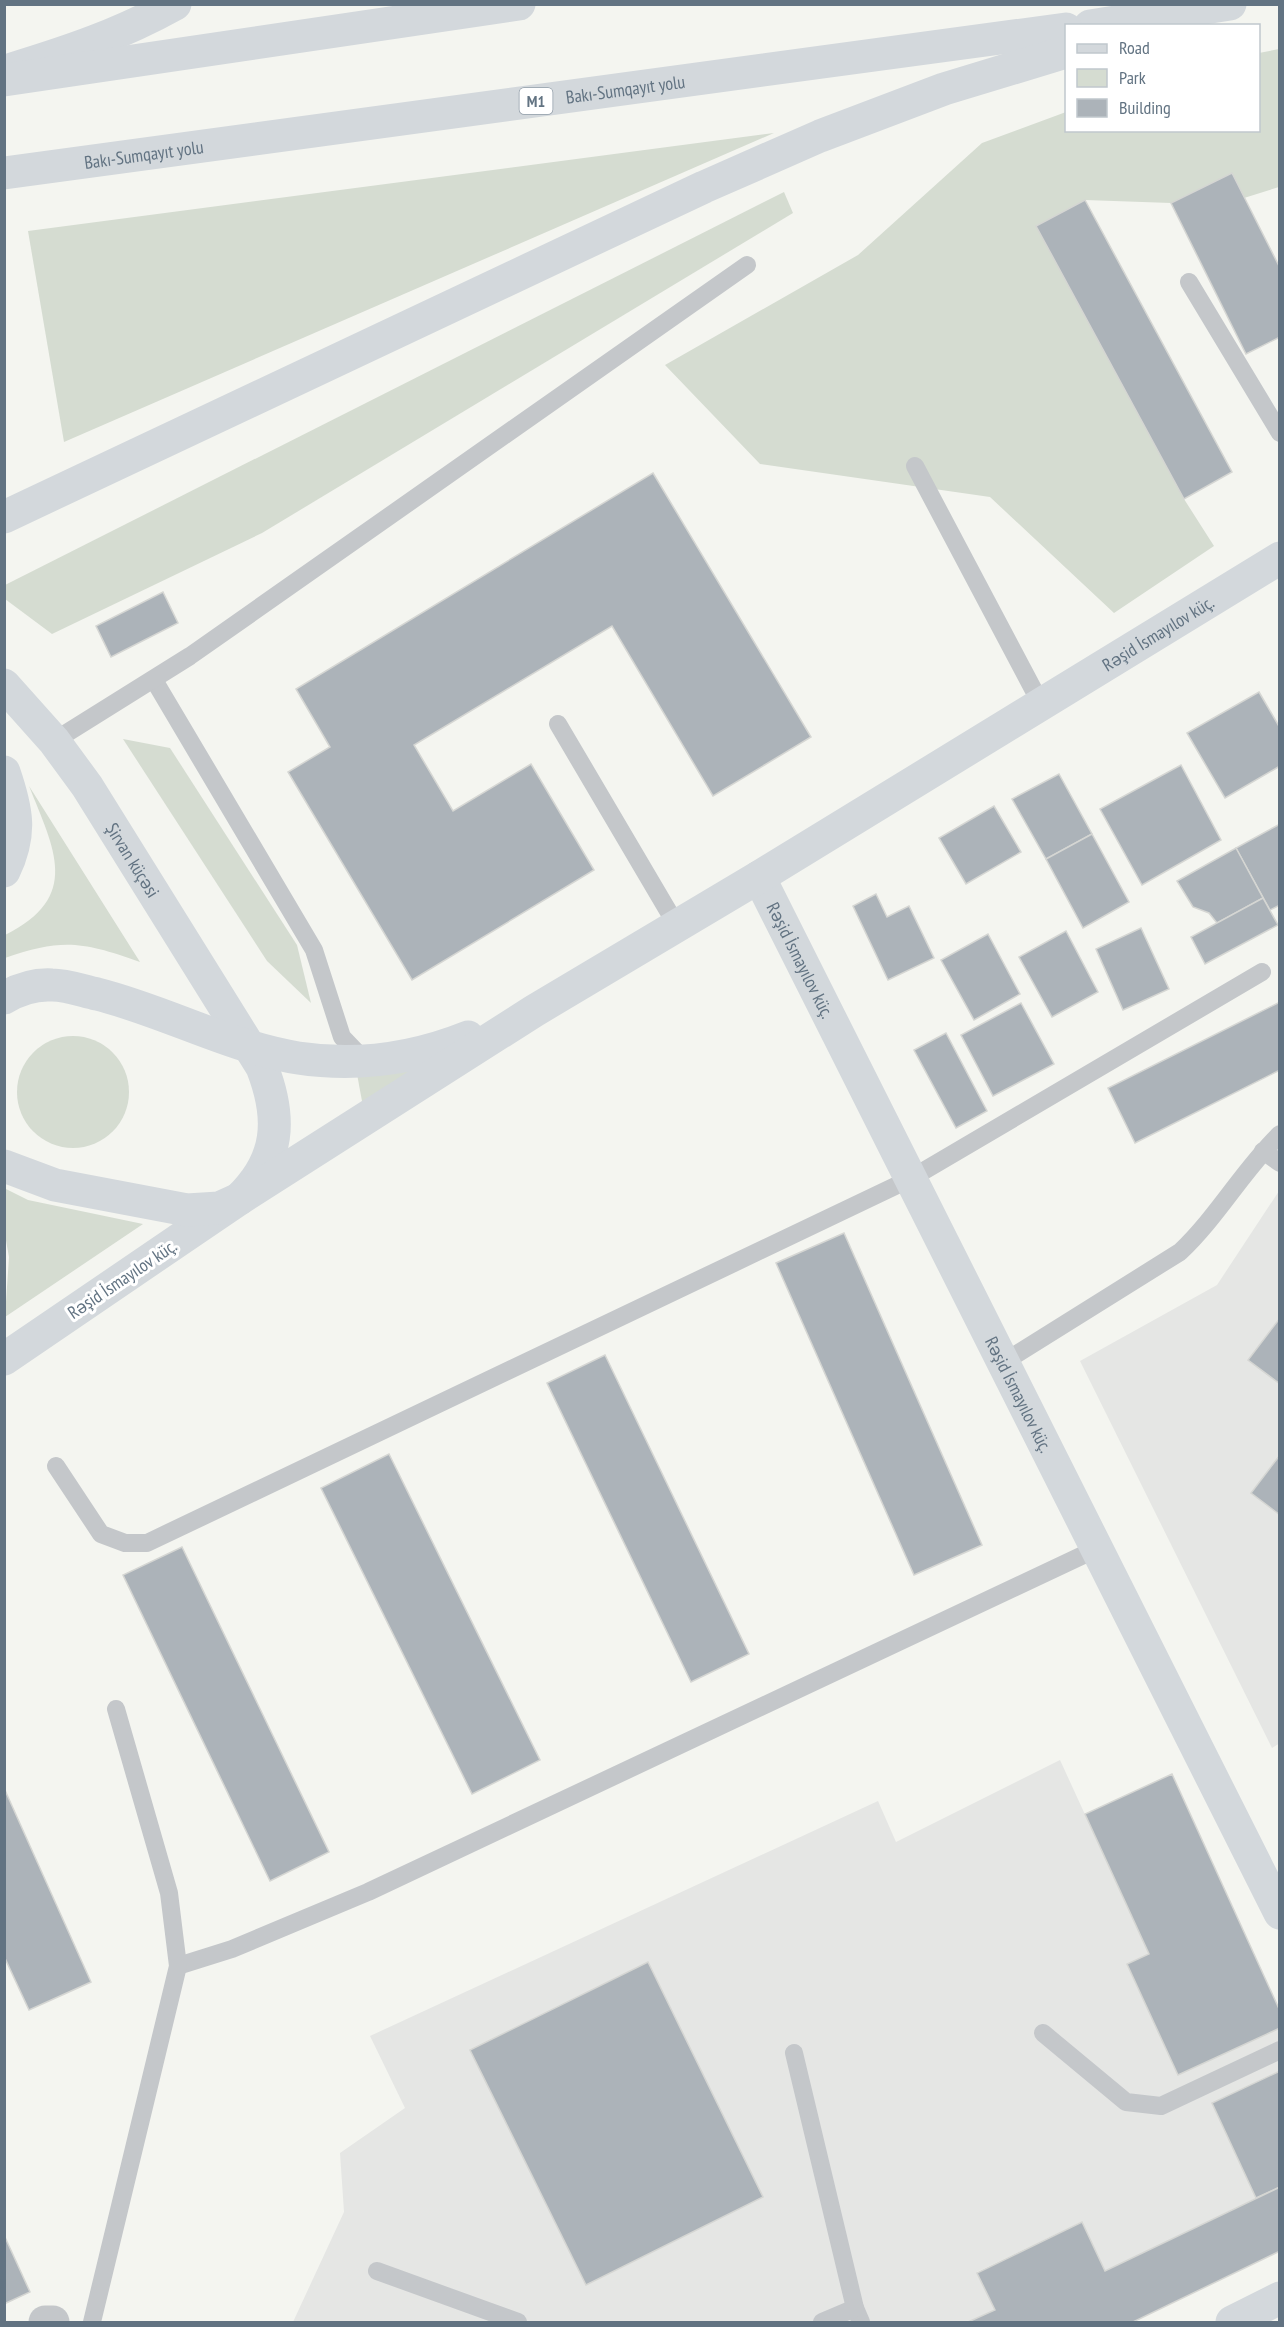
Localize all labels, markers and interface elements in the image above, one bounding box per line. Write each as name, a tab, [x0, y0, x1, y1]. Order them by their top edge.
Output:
legend	[1065, 24, 1260, 132]
text: Road	[1119, 36, 1150, 59]
text: Park	[1119, 66, 1146, 89]
street label: Bakı-Sumqayıt yolu	[564, 69, 686, 108]
road number: M1	[520, 88, 552, 114]
text: Building	[1119, 96, 1171, 119]
street label: Bakı-Sumqayıt yolu	[83, 135, 205, 174]
street label: Rəşid İsmayılov küç.	[1098, 590, 1218, 676]
street label: Şirvan küçəsi	[101, 818, 165, 902]
street label: Rəşid İsmayılov küç.	[762, 898, 840, 1022]
street label: Rəşid İsmayılov küç.	[63, 1234, 181, 1324]
street label: Rəşid İsmayılov küç.	[980, 1332, 1058, 1456]

